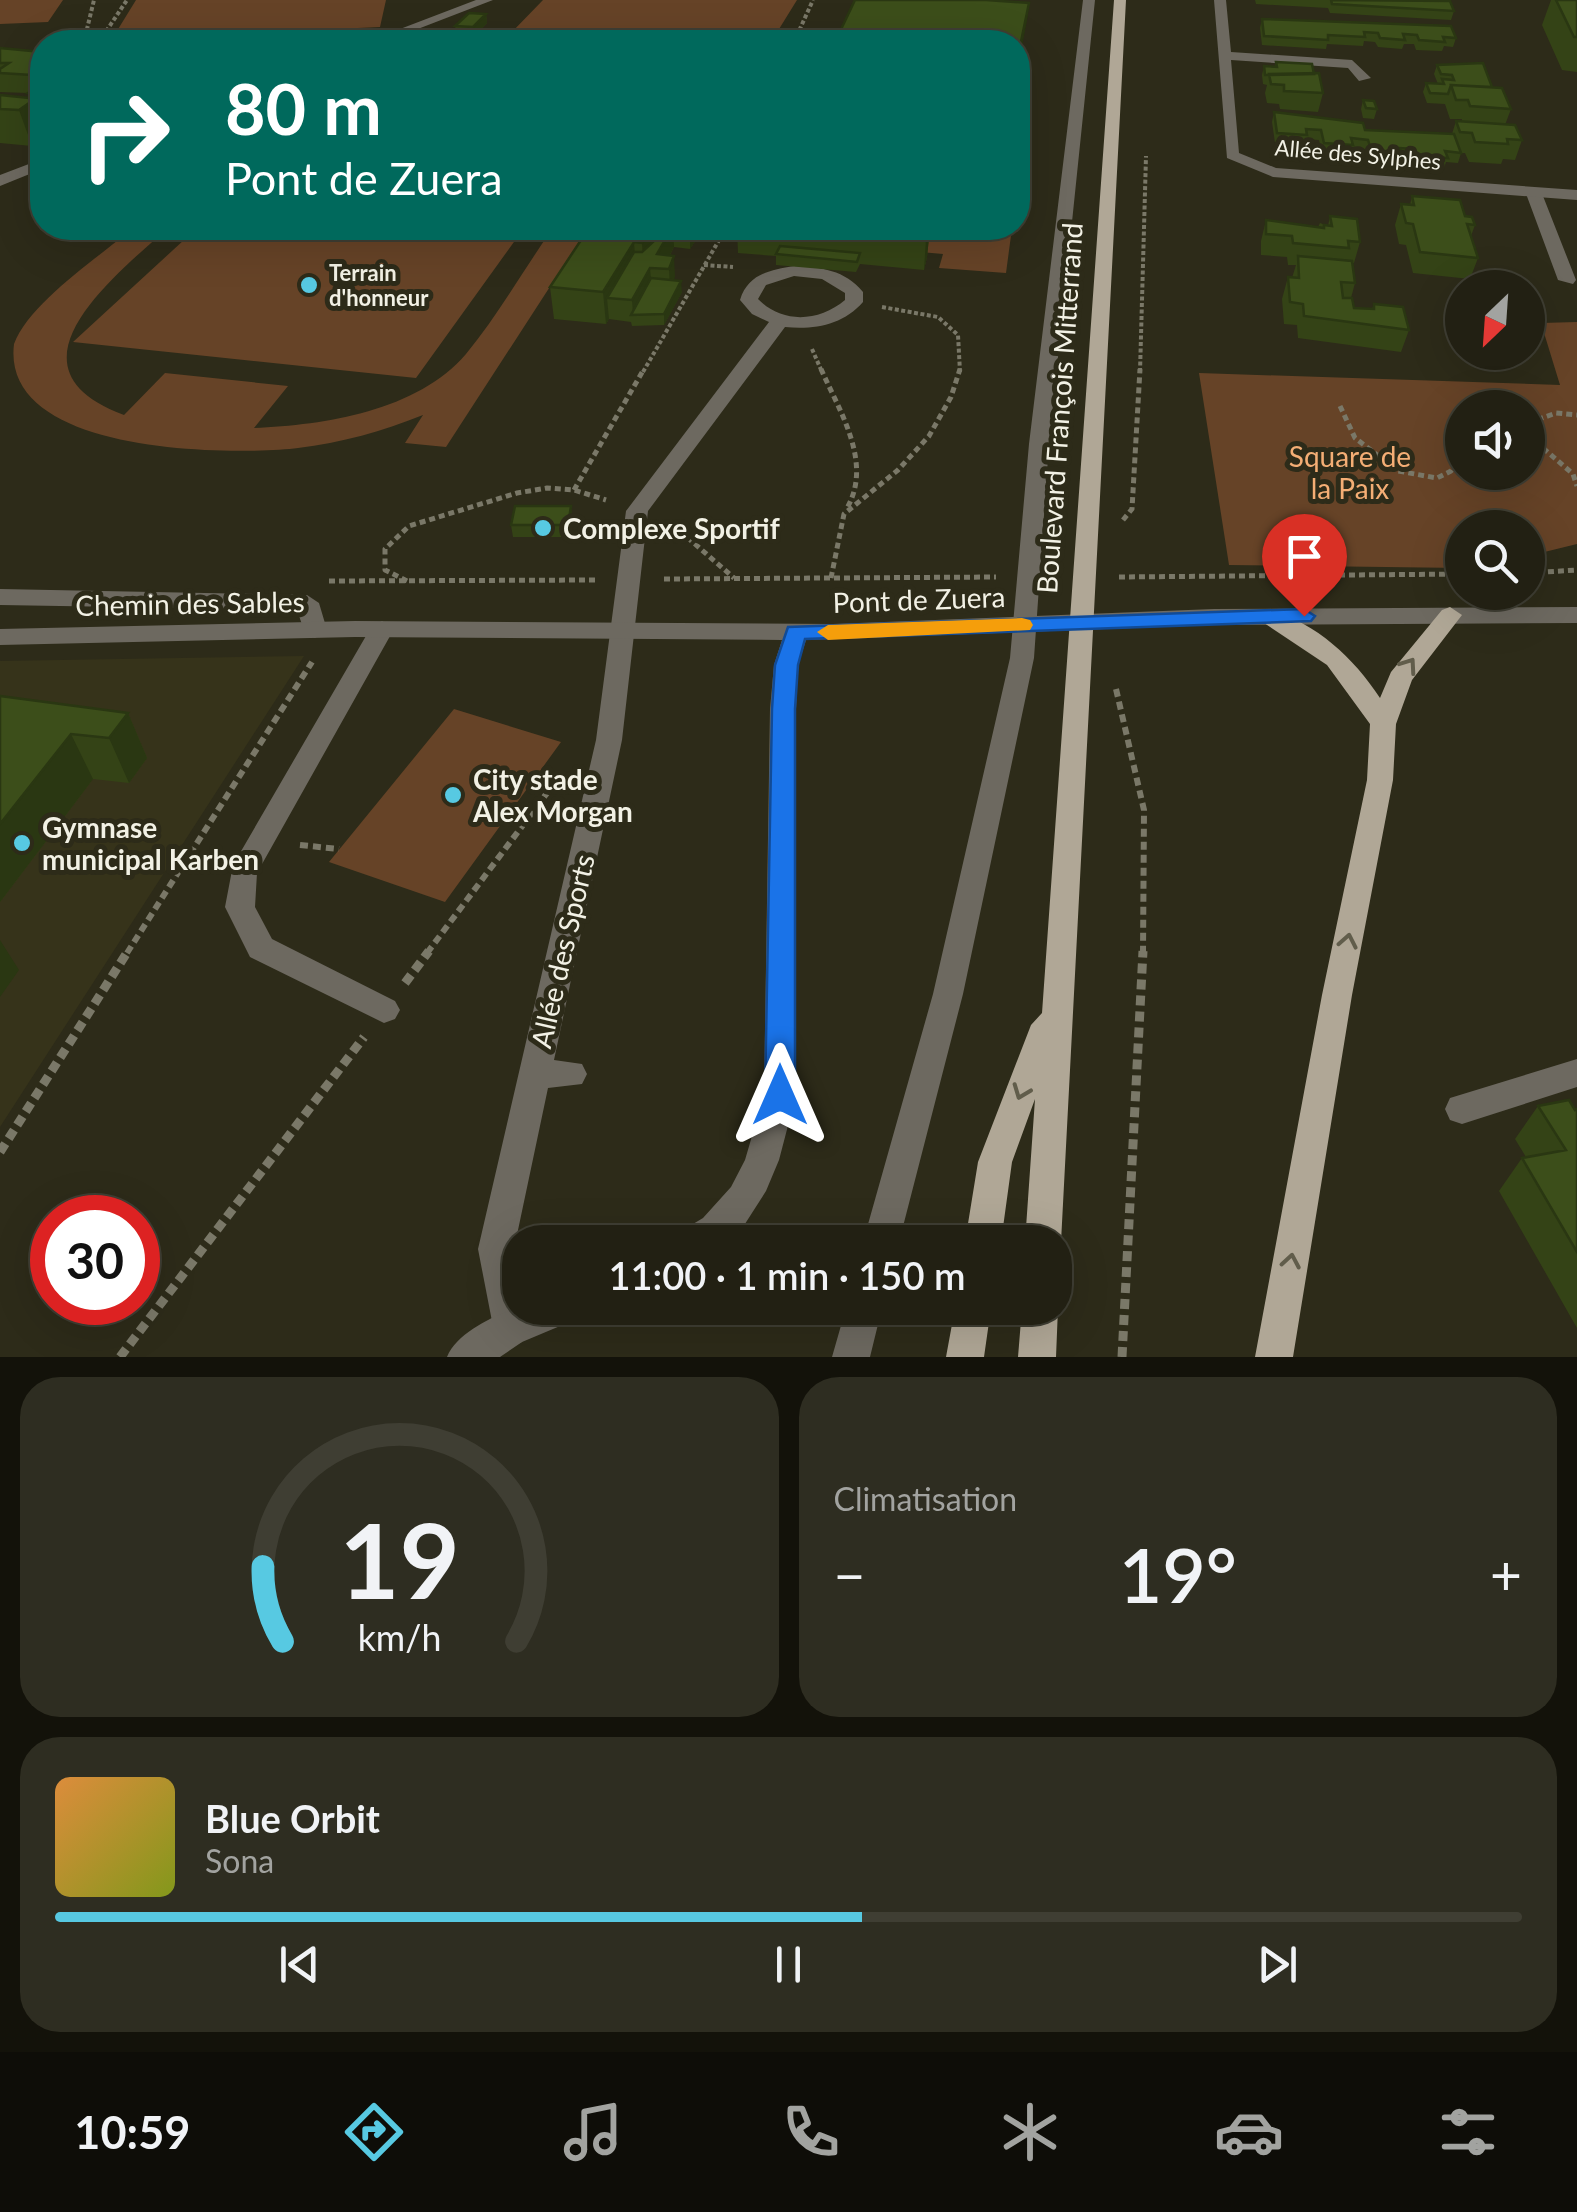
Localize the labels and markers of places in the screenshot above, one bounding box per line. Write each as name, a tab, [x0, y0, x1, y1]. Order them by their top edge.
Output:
place label: Terrain d'honneur	[329, 259, 429, 311]
marker: Terrain d'honneur	[298, 274, 320, 296]
place label: Complexe Sportif	[563, 511, 780, 545]
pin	[1262, 514, 1347, 617]
marker: Complexe Sportif	[532, 517, 554, 539]
place label: City stade Alex Morgan	[472, 762, 633, 828]
marker: City stade Alex Morgan	[442, 784, 464, 806]
place label: Gymnase municipal Karben	[42, 810, 259, 876]
marker: Gymnase municipal Karben	[11, 832, 33, 854]

